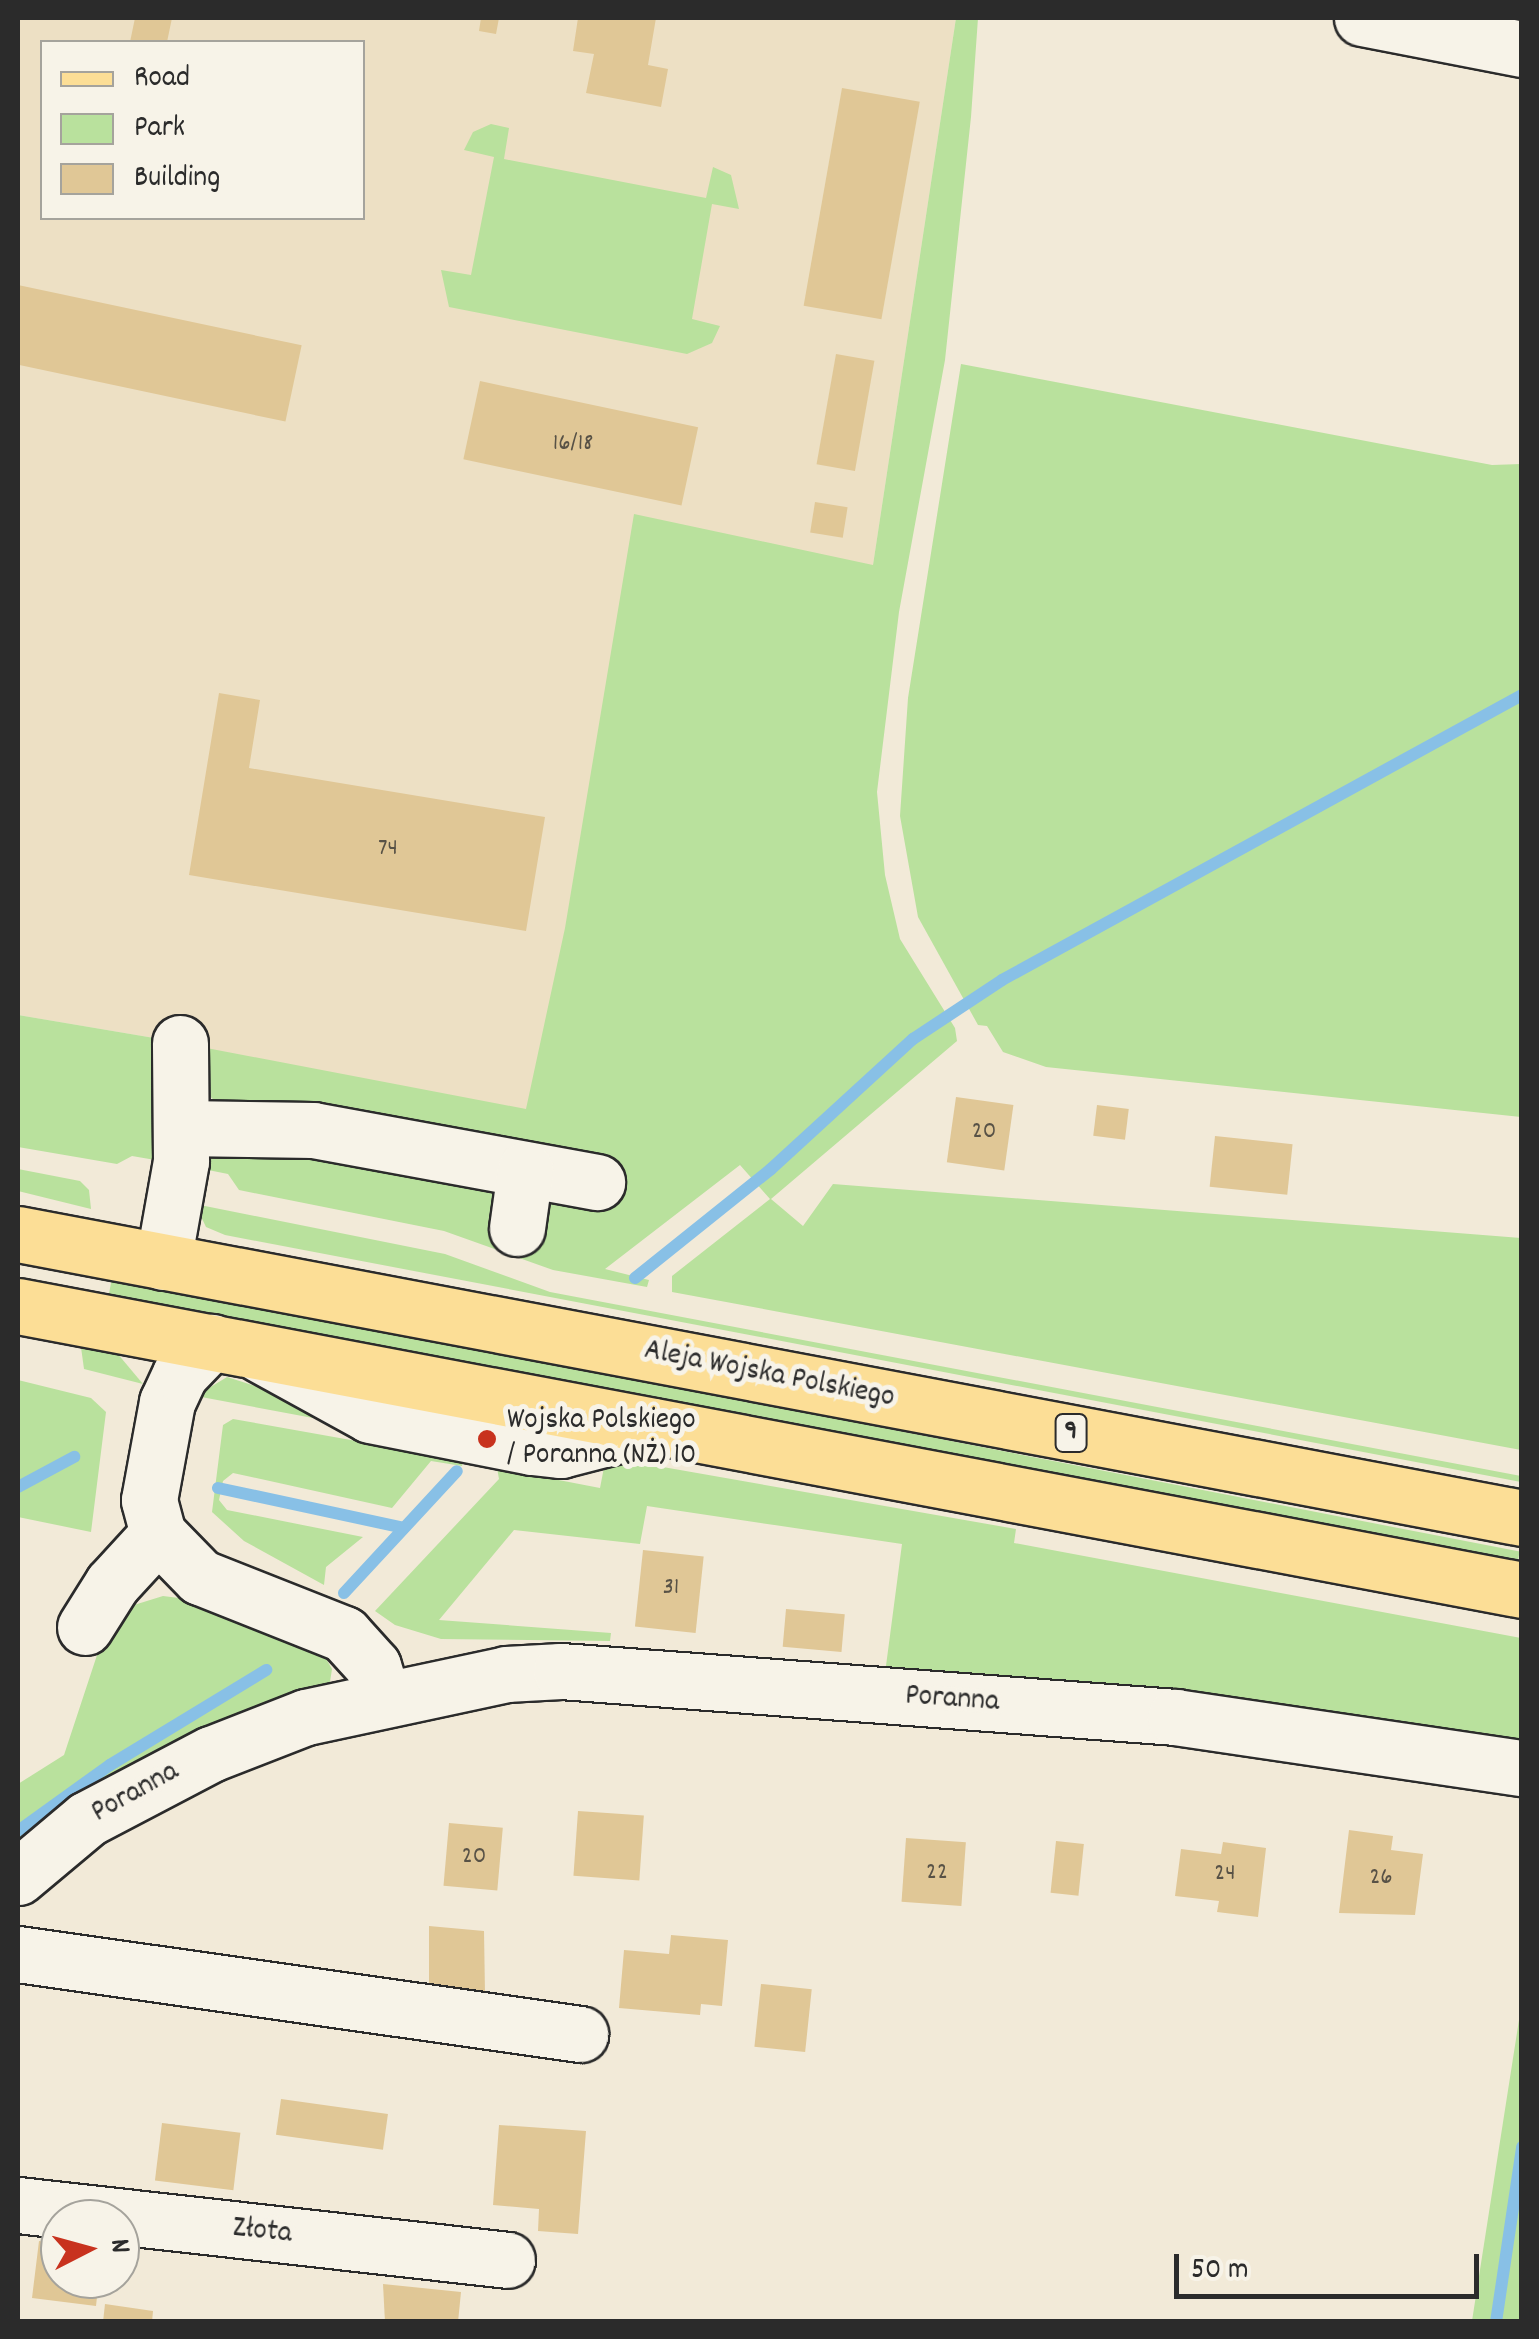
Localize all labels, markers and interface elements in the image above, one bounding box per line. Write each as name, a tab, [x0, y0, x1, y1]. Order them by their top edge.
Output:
legend	[40, 40, 365, 220]
text: Road	[134, 58, 190, 101]
text: Park	[134, 108, 185, 151]
text: Building	[134, 158, 220, 201]
house number: 16/18	[553, 429, 593, 459]
house number: 74	[378, 834, 398, 864]
house number: 20	[972, 1117, 996, 1147]
street label: Aleja Wojska Polskiego	[641, 1334, 897, 1418]
place label: Wojska Polskiego / Poranna (NŻ) 10	[507, 1404, 696, 1474]
road number: 9	[1054, 1410, 1088, 1456]
marker: Wojska Polskiego / Poranna (NŻ) 10	[476, 1428, 498, 1450]
house number: 31	[663, 1573, 679, 1603]
street label: Poranna	[904, 1680, 1000, 1722]
street label: Poranna	[86, 1755, 186, 1833]
house number: 20	[462, 1842, 486, 1872]
house number: 22	[926, 1858, 948, 1888]
house number: 24	[1214, 1859, 1236, 1889]
house number: 26	[1369, 1863, 1393, 1893]
north arrow	[40, 2199, 140, 2299]
street label: Złota	[231, 2212, 293, 2254]
scale bar	[1179, 2234, 1484, 2296]
text: N	[97, 2237, 138, 2255]
text: 50 m	[1191, 2250, 1249, 2293]

